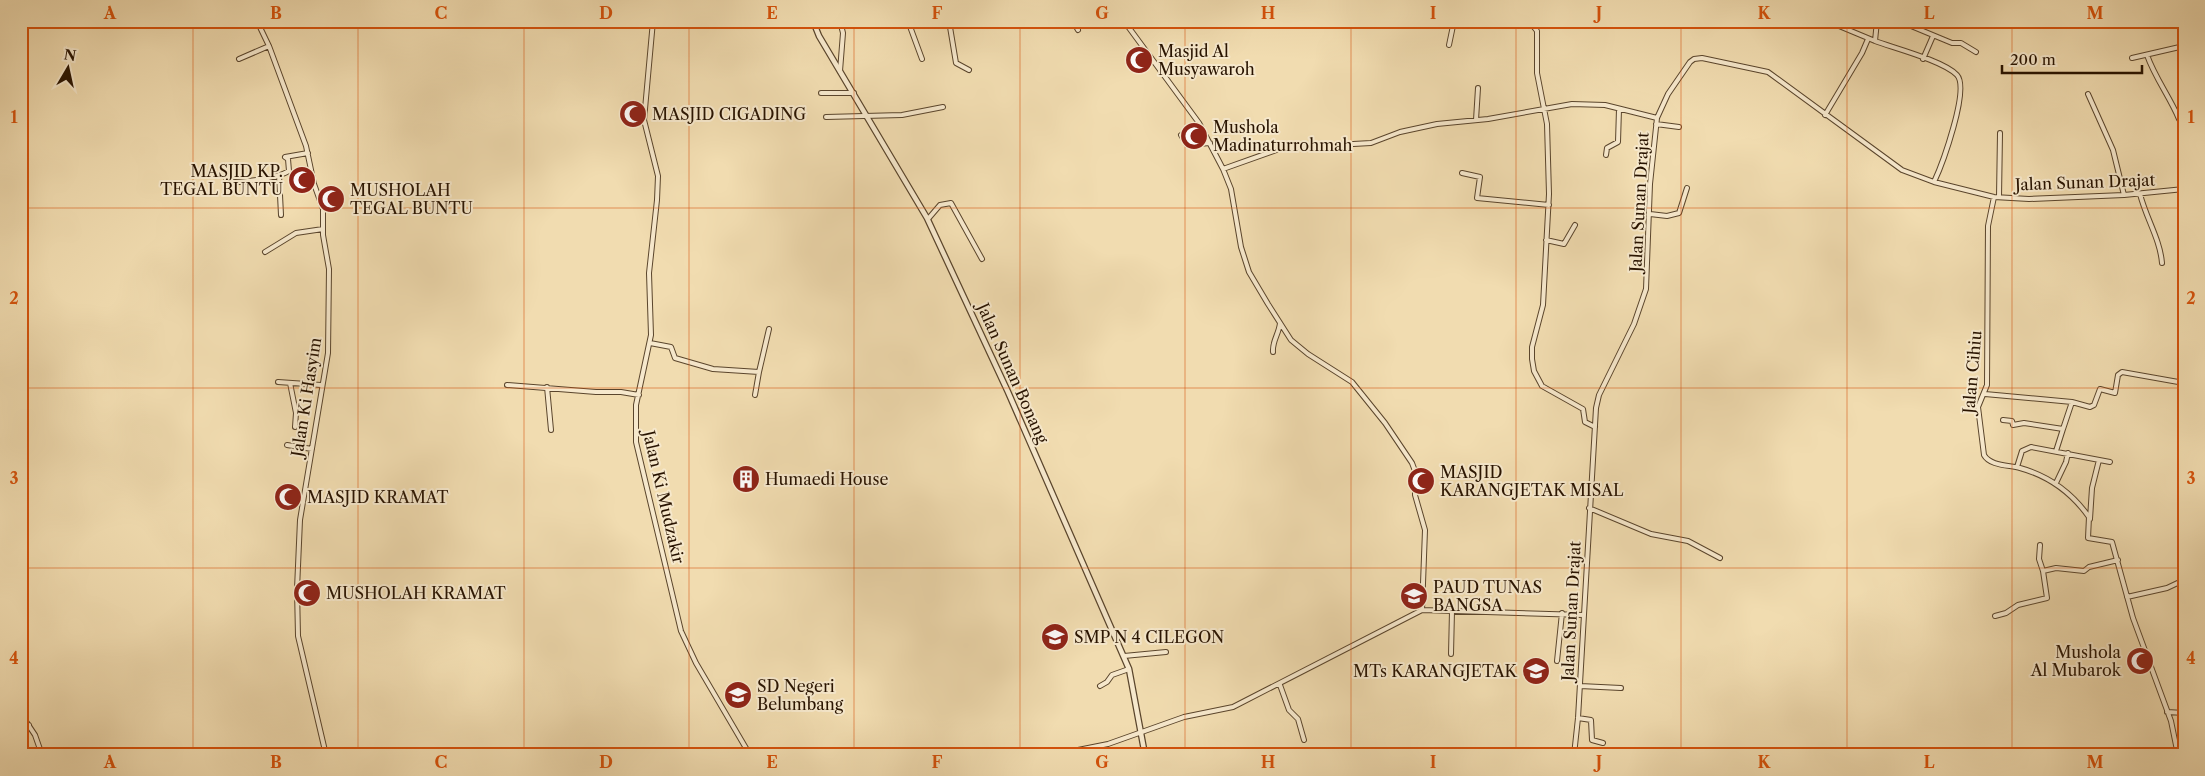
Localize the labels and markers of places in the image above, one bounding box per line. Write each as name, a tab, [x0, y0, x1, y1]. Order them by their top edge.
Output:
place label: Masjid Al Musyawaroh	[1158, 41, 1255, 79]
mosque icon: Masjid Al Musyawaroh	[1124, 45, 1154, 75]
mosque icon: MASJID CIGADING	[618, 99, 648, 129]
place label: MASJID CIGADING	[652, 104, 806, 124]
place label: Mushola Madinaturrohmah	[1213, 117, 1353, 155]
mosque icon: Mushola Madinaturrohmah	[1179, 121, 1209, 151]
place label: MASJID KP. TEGAL BUNTU	[160, 161, 283, 199]
mosque icon: MASJID KP. TEGAL BUNTU	[287, 165, 317, 195]
place label: MUSHOLAH TEGAL BUNTU	[350, 180, 473, 218]
mosque icon: MUSHOLAH TEGAL BUNTU	[316, 184, 346, 214]
place label: MASJID KARANGJETAK MISAL	[1440, 462, 1624, 500]
building icon: Humaedi House	[731, 464, 761, 494]
mosque icon: MASJID KARANGJETAK MISAL	[1406, 466, 1436, 496]
place label: Humaedi House	[765, 469, 888, 489]
mosque icon: MASJID KRAMAT	[273, 482, 303, 512]
place label: MASJID KRAMAT	[307, 487, 448, 507]
place label: PAUD TUNAS BANGSA	[1433, 577, 1542, 615]
mosque icon: MUSHOLAH KRAMAT	[292, 578, 322, 608]
school or university icon: PAUD TUNAS BANGSA	[1399, 581, 1429, 611]
place label: MUSHOLAH KRAMAT	[326, 583, 506, 603]
school or university icon: SMP N 4 CILEGON	[1040, 622, 1070, 652]
place label: SMP N 4 CILEGON	[1074, 627, 1224, 647]
place label: Mushola Al Mubarok	[2030, 642, 2122, 680]
mosque icon: Mushola Al Mubarok	[2125, 646, 2155, 676]
school or university icon: MTs KARANGJETAK	[1521, 656, 1551, 686]
place label: MTs KARANGJETAK	[1353, 661, 1518, 681]
place label: SD Negeri Belumbang	[757, 676, 844, 714]
school or university icon: SD Negeri Belumbang	[723, 680, 753, 710]

